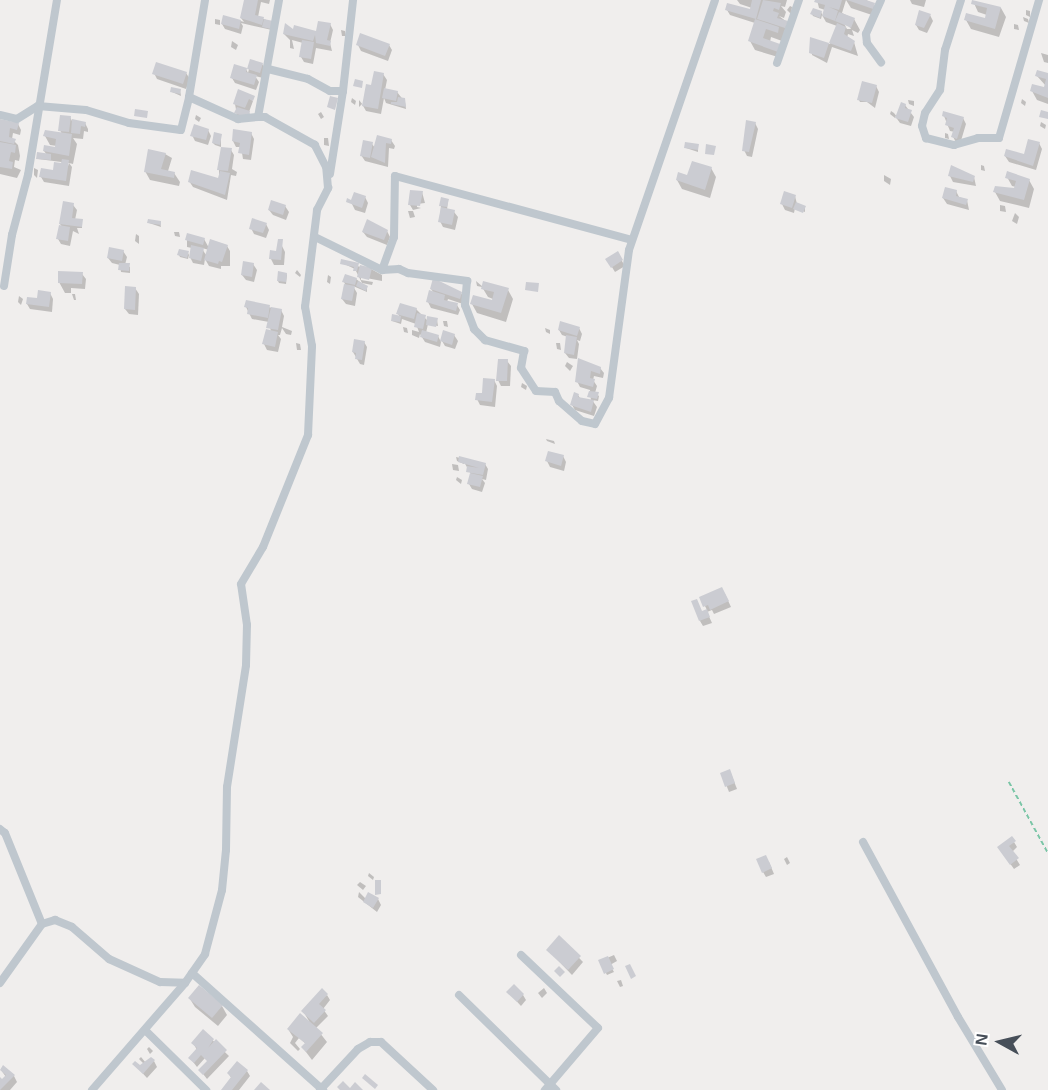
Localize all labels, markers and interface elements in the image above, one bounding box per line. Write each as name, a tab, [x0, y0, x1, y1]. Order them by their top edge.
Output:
north arrow	[970, 1012, 1030, 1072]
text: N	[972, 1033, 991, 1046]

